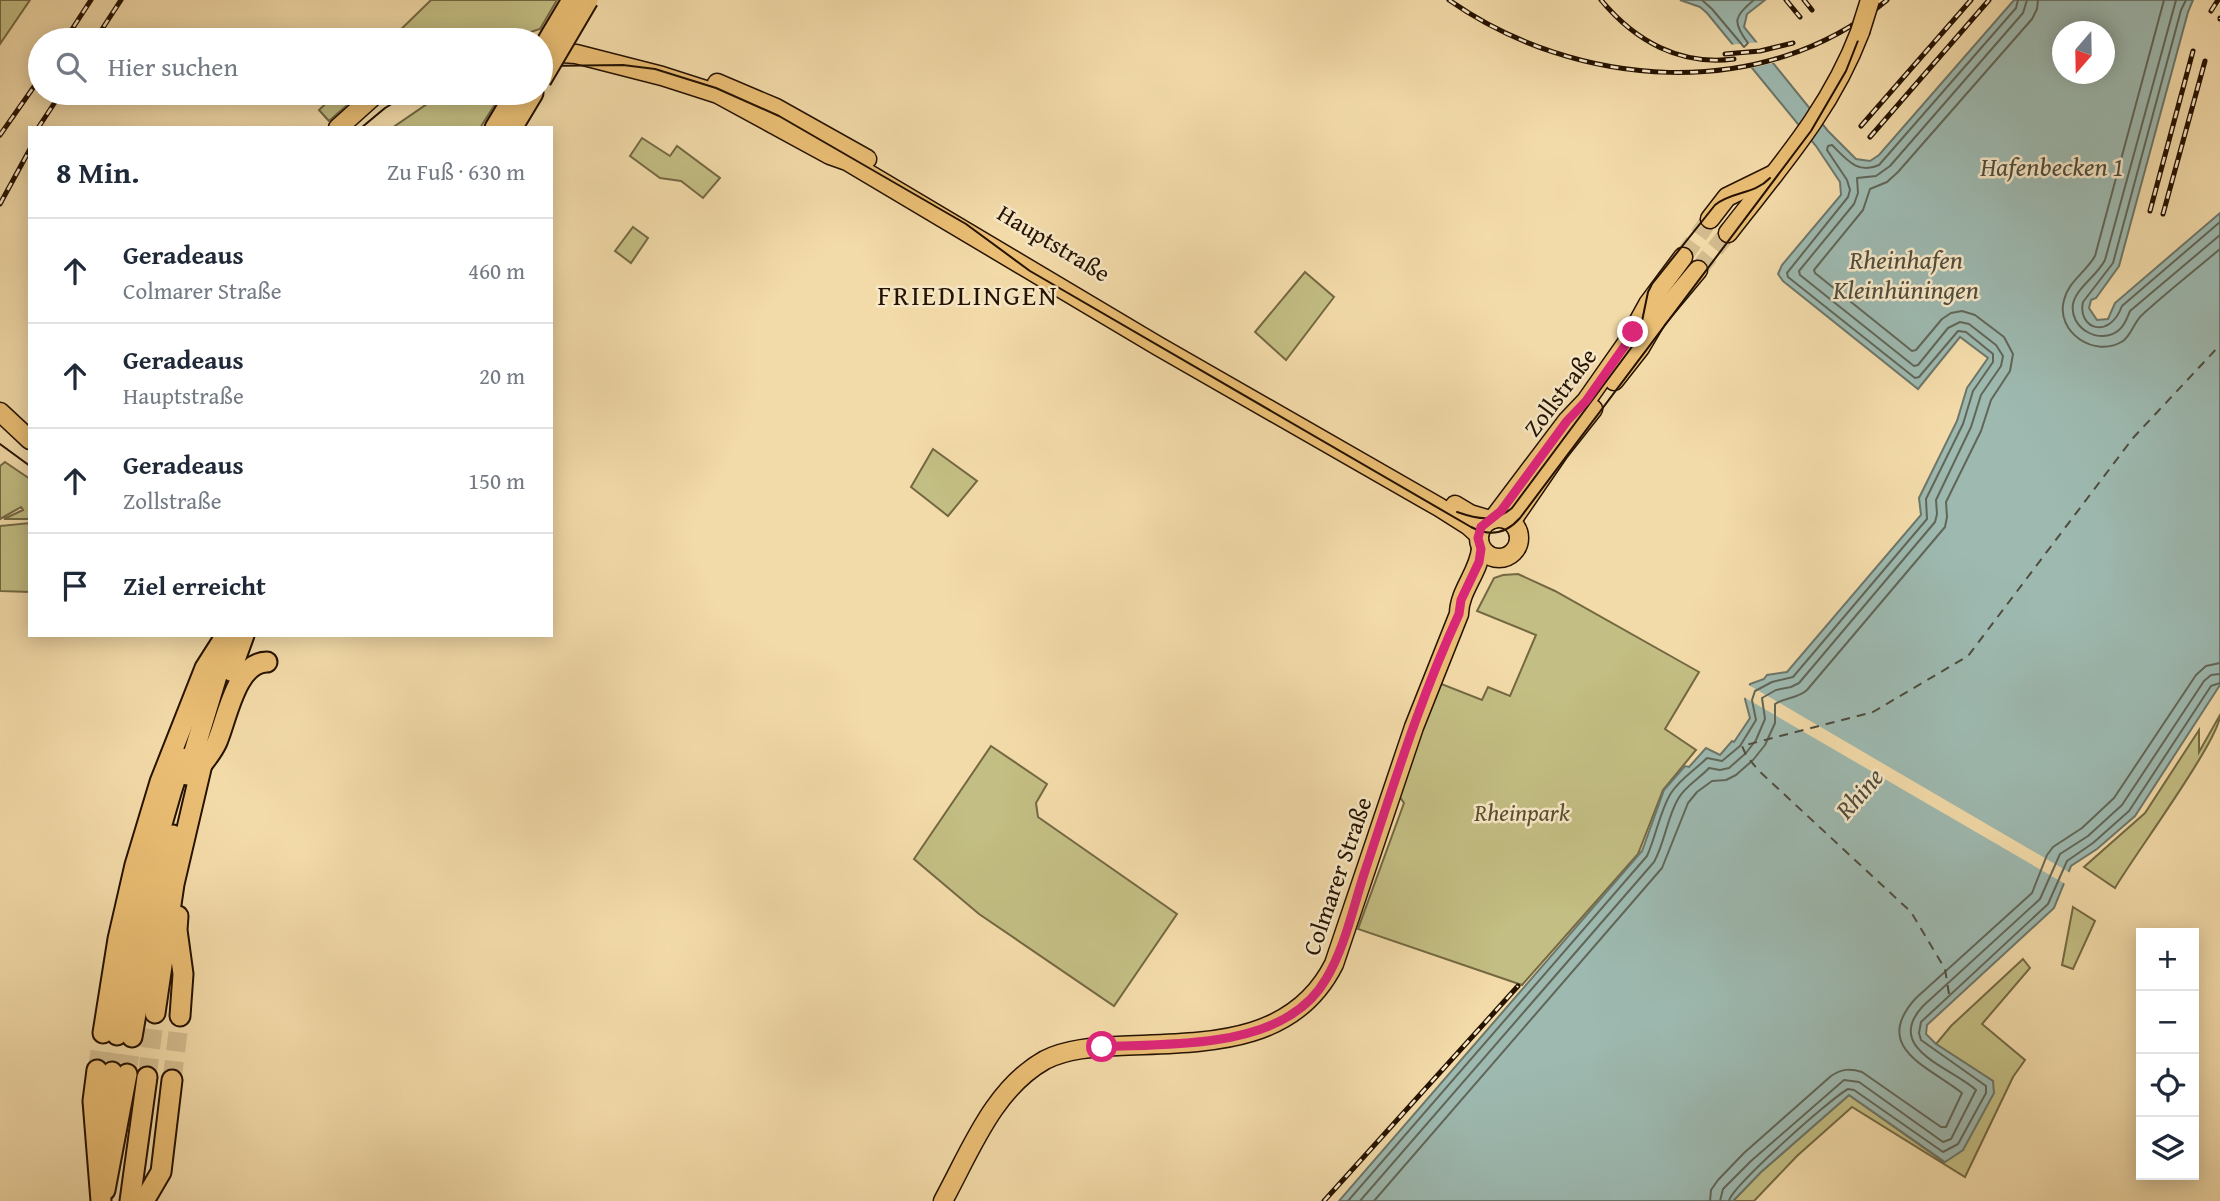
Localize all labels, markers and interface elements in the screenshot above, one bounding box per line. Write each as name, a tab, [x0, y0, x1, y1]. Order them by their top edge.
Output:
north arrow	[2052, 21, 2115, 84]
search box	[28, 28, 553, 105]
text: Hier suchen	[108, 47, 238, 86]
icon: search	[52, 48, 90, 86]
water label: Hafenbecken 1	[1979, 147, 2124, 186]
text: 8 Min.	[56, 150, 139, 194]
text: Zu Fuß · 630 m	[387, 155, 525, 188]
street label: Hauptstraße	[991, 196, 1117, 290]
text: Geradeaus	[123, 235, 244, 274]
water label: Rheinhafen Kleinhüningen	[1832, 240, 1979, 309]
icon: ahead	[56, 252, 94, 290]
text: 460 m	[468, 254, 525, 287]
text: Colmarer Straße	[123, 274, 282, 307]
district label: FRIEDLINGEN	[877, 274, 1059, 315]
route end	[1617, 316, 1648, 347]
text: Geradeaus	[123, 340, 244, 379]
street label: Zollstraße	[1515, 340, 1605, 444]
icon: ahead	[56, 357, 94, 395]
text: 20 m	[479, 359, 525, 392]
text: Hauptstraße	[123, 379, 244, 412]
text: Geradeaus	[123, 445, 244, 484]
icon: ahead	[56, 462, 94, 500]
text: 150 m	[468, 464, 525, 497]
text: Zollstraße	[123, 484, 222, 517]
text: Ziel erreicht	[123, 566, 266, 605]
icon: arrive	[56, 567, 94, 605]
water label: Rhine	[1825, 759, 1893, 828]
street label: Colmarer Straße	[1294, 792, 1380, 960]
park label: Rheinpark	[1473, 795, 1570, 830]
map controls	[2136, 928, 2199, 1180]
button: +	[2136, 928, 2199, 991]
button: −	[2136, 991, 2199, 1054]
route start	[1086, 1031, 1117, 1062]
button: locate	[2136, 1054, 2199, 1117]
button: layers	[2136, 1117, 2199, 1180]

